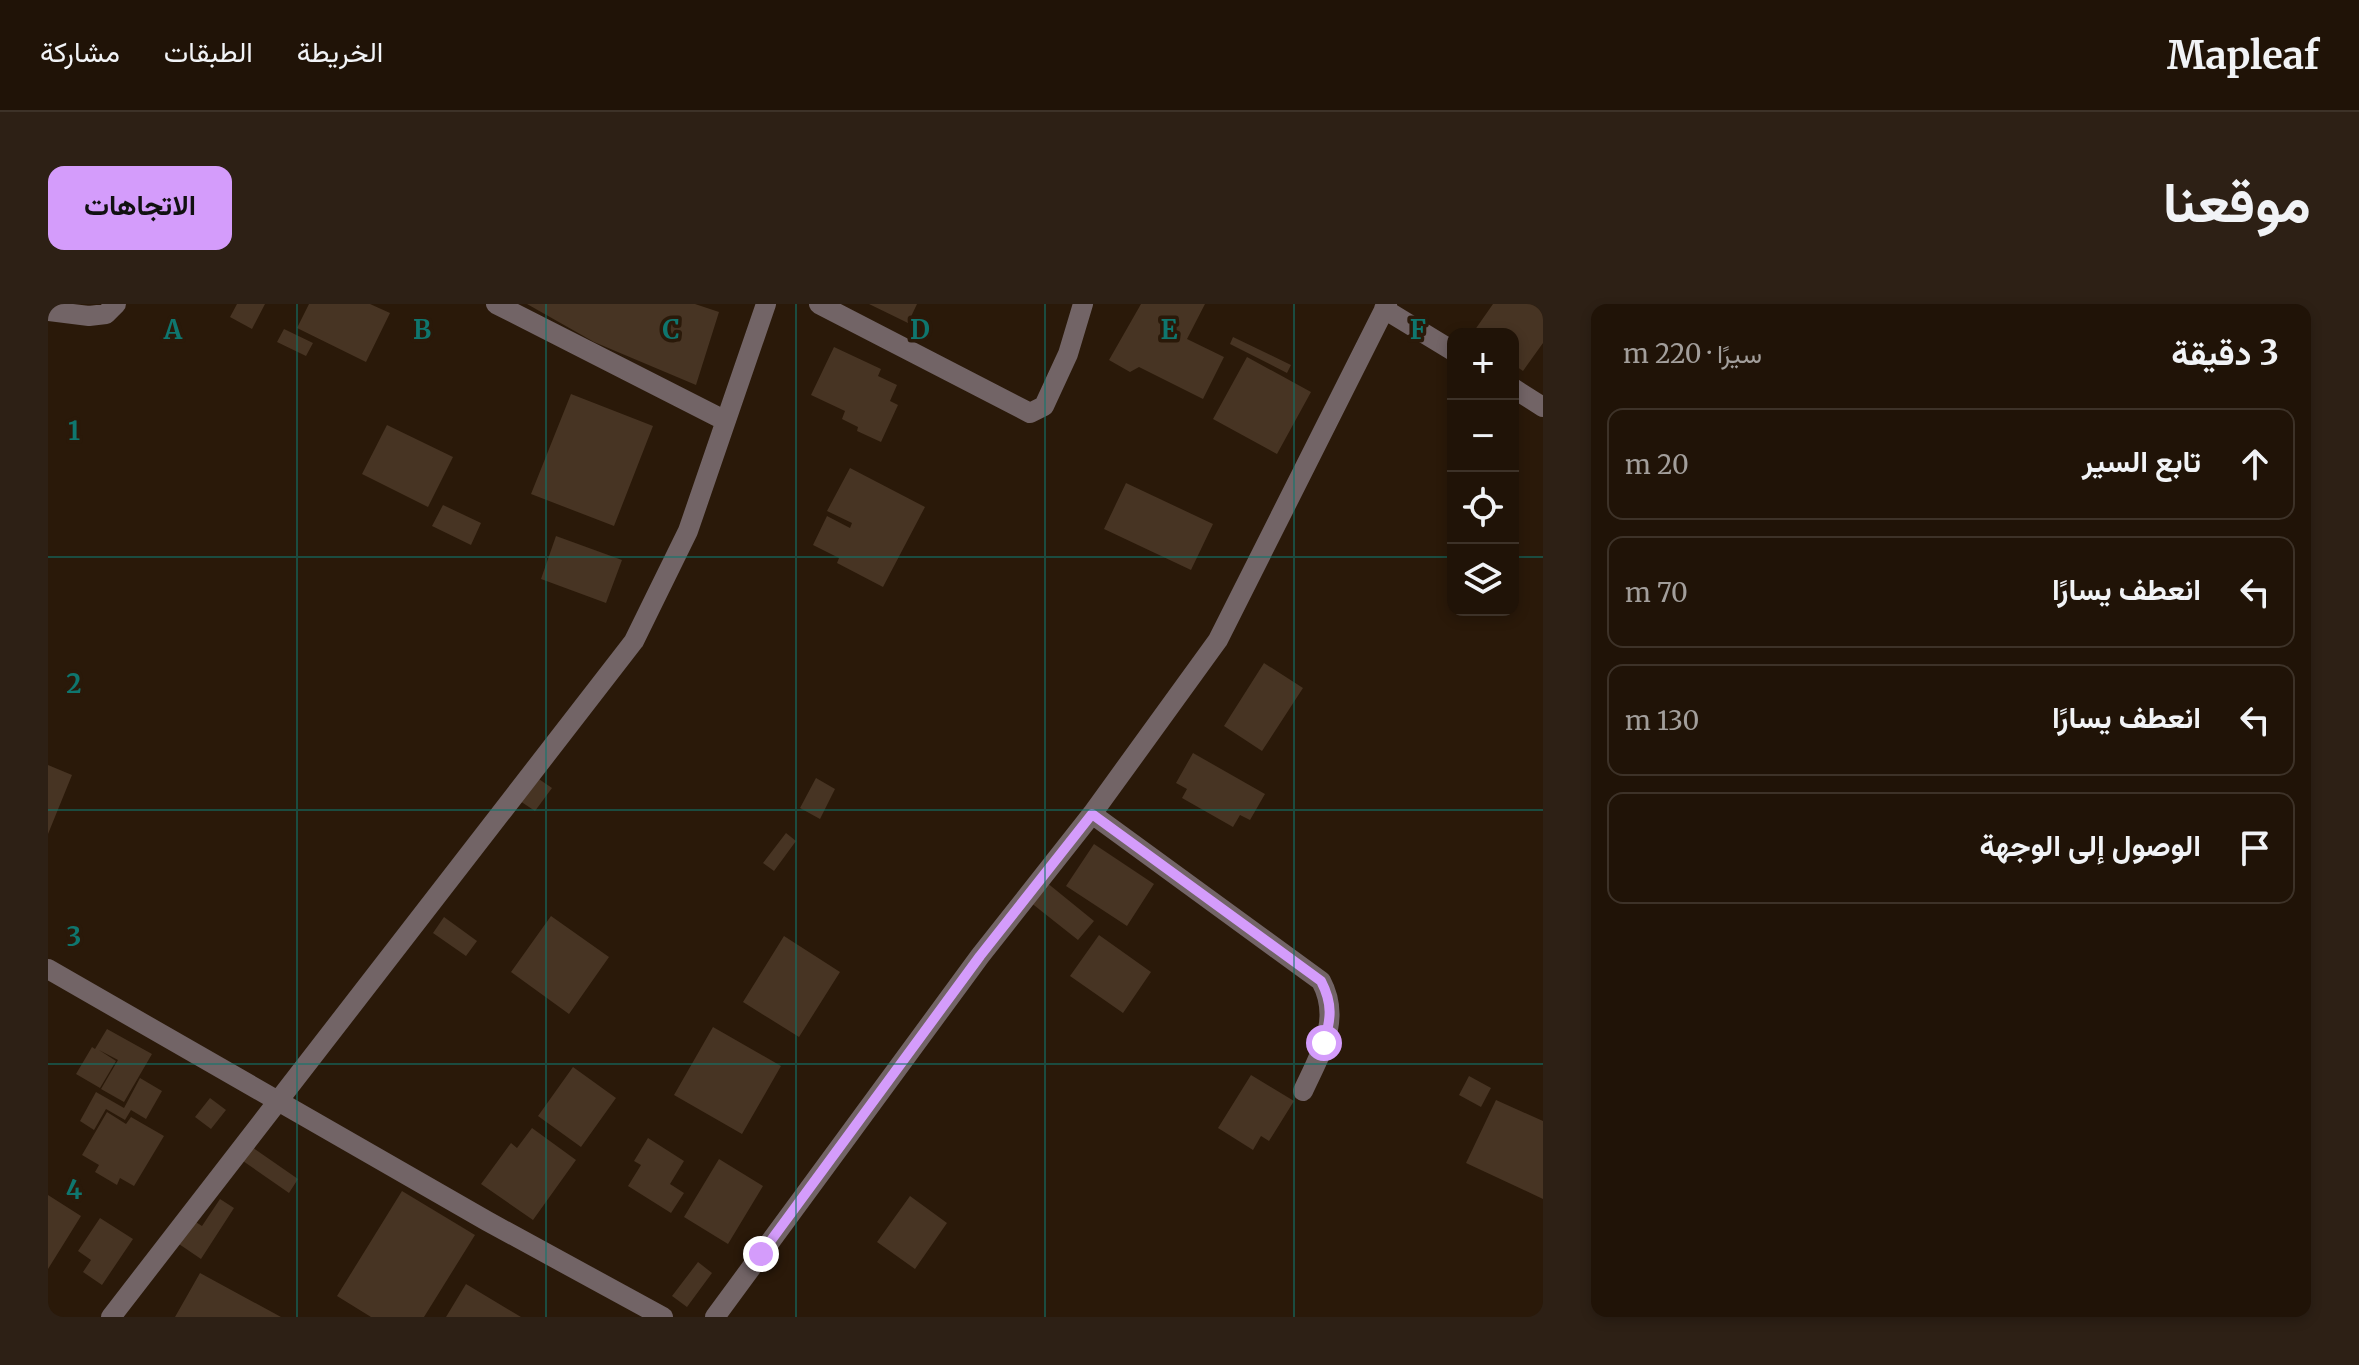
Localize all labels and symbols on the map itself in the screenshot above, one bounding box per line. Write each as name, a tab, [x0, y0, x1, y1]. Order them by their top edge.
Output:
text: A	[163, 313, 183, 346]
text: B	[413, 313, 431, 346]
text: C	[662, 313, 680, 346]
text: D	[910, 313, 930, 346]
text: E	[1161, 313, 1178, 346]
text: F	[1410, 313, 1426, 346]
text: 1	[68, 414, 80, 447]
text: 2	[66, 667, 82, 700]
text: 3	[67, 920, 81, 953]
route start	[1306, 1025, 1342, 1061]
text: 4	[66, 1173, 83, 1206]
route end	[743, 1236, 779, 1272]

